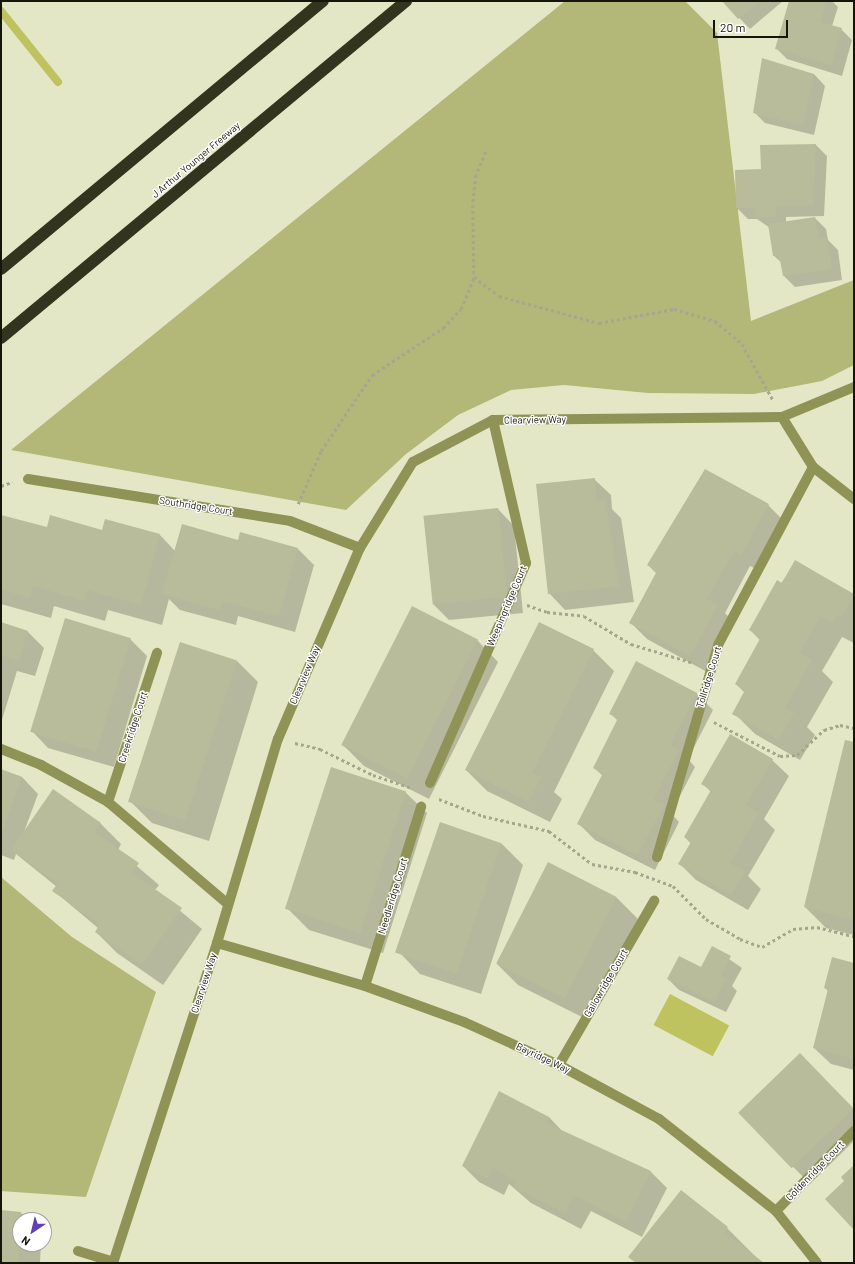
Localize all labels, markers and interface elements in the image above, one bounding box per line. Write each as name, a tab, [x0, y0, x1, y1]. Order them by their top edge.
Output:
scale bar	[715, 12, 790, 38]
text: 20 m	[720, 20, 746, 34]
street label: J Arthur Younger Freeway	[149, 120, 243, 200]
street label: Clearview Way	[504, 413, 566, 427]
street label: Southridge Court	[158, 494, 234, 518]
street label: Weepingridge Court	[485, 564, 529, 648]
street label: Clearview Way	[287, 644, 323, 706]
street label: Tollridge Court	[694, 645, 724, 709]
street label: Creekridge Court	[116, 690, 150, 764]
street label: Needleridge Court	[376, 856, 410, 936]
street label: Gallowridge Court	[582, 947, 630, 1019]
street label: Clearview Way	[189, 951, 219, 1015]
street label: Bayridge Way	[514, 1040, 572, 1076]
street label: Goldenridge Court	[783, 1139, 847, 1203]
north arrow	[12, 1212, 52, 1252]
text: N	[19, 1234, 32, 1249]

